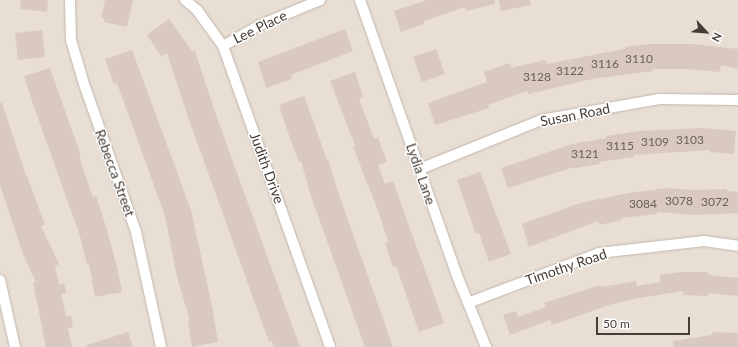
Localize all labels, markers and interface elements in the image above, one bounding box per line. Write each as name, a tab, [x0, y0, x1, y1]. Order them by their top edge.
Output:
street label: Lee Place	[230, 7, 290, 47]
north arrow	[686, 12, 726, 52]
text: N	[710, 31, 725, 44]
house number: 3110	[625, 52, 653, 66]
house number: 3116	[591, 57, 619, 71]
house number: 3122	[556, 64, 584, 78]
house number: 3128	[523, 70, 551, 84]
street label: Susan Road	[539, 100, 611, 130]
street label: Rebecca Street	[91, 127, 139, 219]
street label: Judith Drive	[246, 130, 288, 206]
house number: 3103	[676, 133, 704, 147]
house number: 3109	[641, 135, 669, 149]
house number: 3115	[606, 139, 634, 153]
street label: Lydia Lane	[403, 141, 439, 207]
house number: 3121	[571, 147, 599, 161]
house number: 3078	[665, 194, 693, 208]
house number: 3072	[701, 195, 729, 209]
house number: 3084	[629, 197, 657, 211]
street label: Timothy Road	[523, 245, 609, 289]
scale bar	[598, 309, 692, 335]
text: 50 m	[603, 316, 630, 331]

